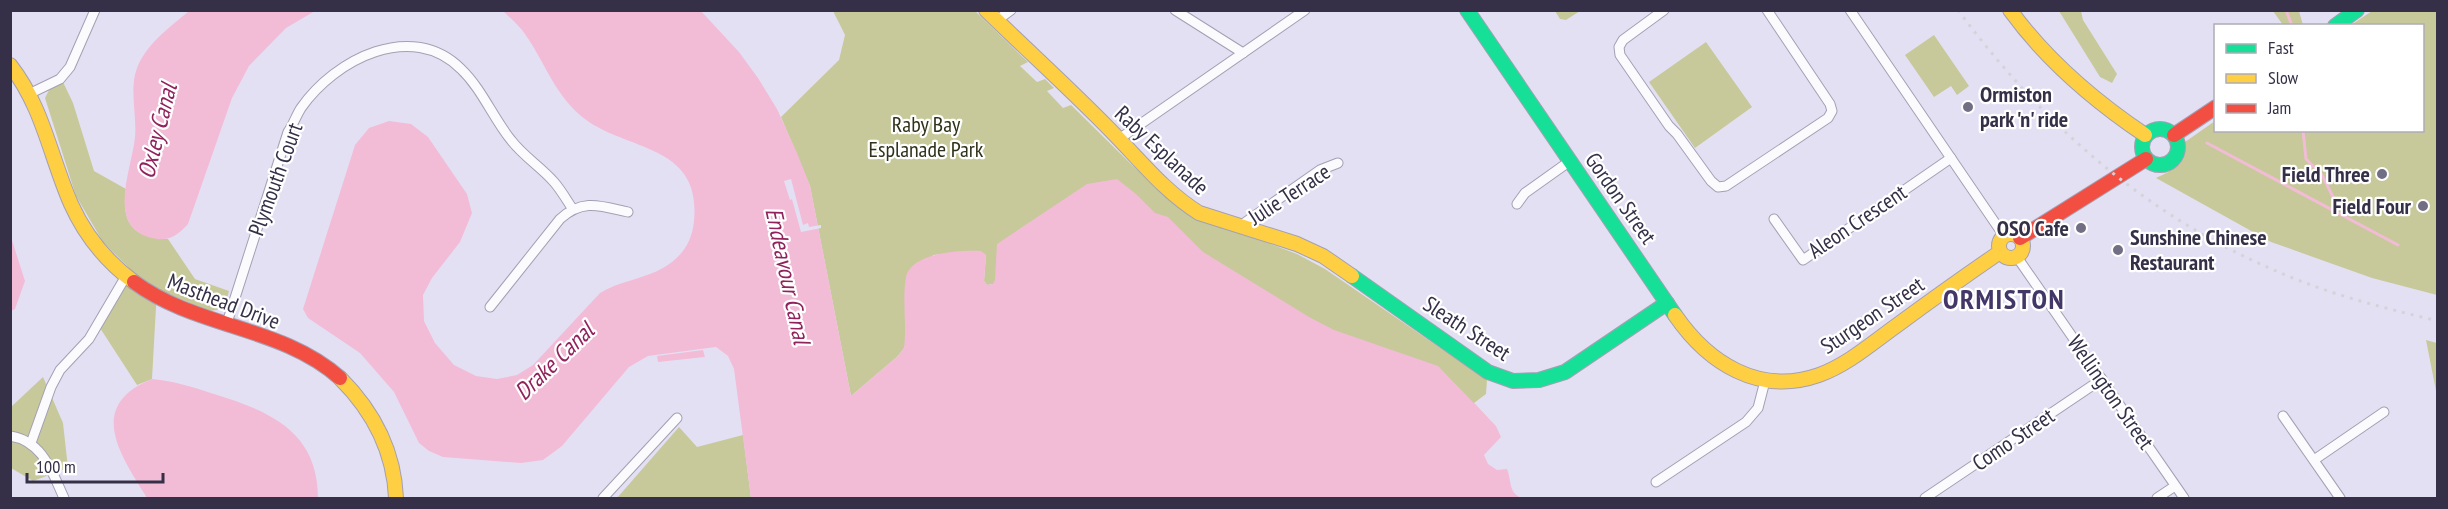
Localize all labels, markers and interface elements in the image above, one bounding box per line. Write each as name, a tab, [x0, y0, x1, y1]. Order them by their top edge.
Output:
legend	[2214, 24, 2424, 132]
text: Fast	[2268, 36, 2294, 59]
text: Slow	[2268, 66, 2299, 89]
water label: Oxley Canal	[130, 78, 184, 182]
place label: Ormiston park 'n' ride	[1980, 80, 2068, 133]
text: Jam	[2267, 96, 2291, 119]
street label: Raby Esplanade	[1109, 99, 1215, 201]
marker: Ormiston park 'n' ride	[1961, 100, 1975, 114]
park label: Raby Bay Esplanade Park	[869, 110, 984, 163]
street label: Plymouth Court	[242, 119, 308, 239]
street label: Gordon Street	[1579, 147, 1663, 249]
street label: Julie Terrace	[1242, 157, 1335, 231]
place label: Field Three	[2282, 160, 2370, 188]
marker: Field Three	[2375, 167, 2389, 181]
street label: Aleon Crescent	[1802, 178, 1912, 264]
place label: Field Four	[2333, 192, 2412, 220]
marker: Field Four	[2416, 199, 2430, 213]
water label: Endeavour Canal	[758, 205, 818, 349]
place label: OSO Cafe	[1997, 214, 2069, 242]
marker: OSO Cafe	[2074, 221, 2088, 235]
place label: Sunshine Chinese Restaurant	[2130, 223, 2267, 276]
marker: Sunshine Chinese Restaurant	[2111, 243, 2125, 257]
street label: Masthead Drive	[164, 267, 284, 335]
street label: Sturgeon Street	[1815, 270, 1929, 360]
district label: ORMISTON	[1943, 280, 2065, 317]
street label: Sleath Street	[1418, 289, 1516, 367]
water label: Drake Canal	[508, 314, 602, 406]
street label: Wellington Street	[2062, 330, 2160, 454]
street label: Como Street	[1967, 401, 2059, 477]
scale bar	[27, 446, 164, 484]
text: 100 m	[36, 455, 76, 478]

